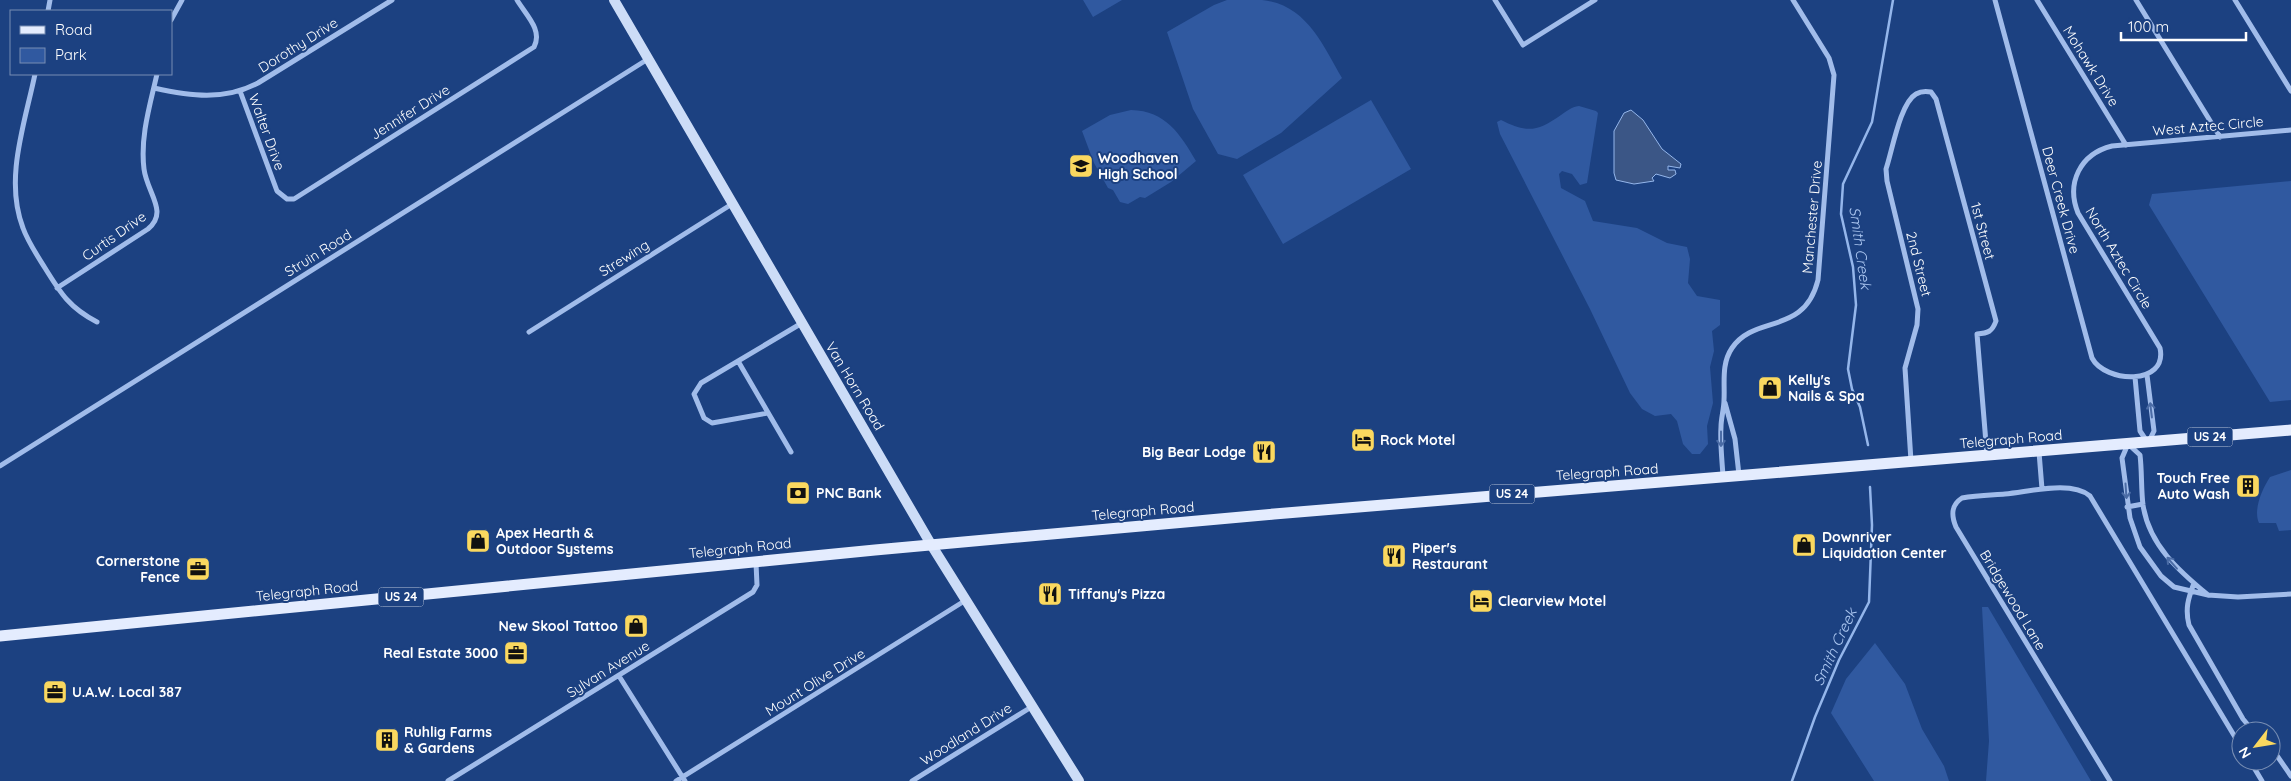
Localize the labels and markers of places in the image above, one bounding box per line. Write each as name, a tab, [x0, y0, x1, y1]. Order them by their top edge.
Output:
place label: Woodhaven High School	[1098, 149, 1179, 183]
school or university icon: Woodhaven High School	[1068, 153, 1094, 179]
place label: Kelly's Nails & Spa	[1788, 371, 1865, 405]
shop icon: Kelly's Nails & Spa	[1757, 375, 1783, 401]
hotel icon: Rock Motel	[1350, 427, 1376, 453]
place label: Rock Motel	[1380, 431, 1455, 449]
restaurant icon: Big Bear Lodge	[1251, 439, 1277, 465]
place label: Big Bear Lodge	[1142, 443, 1246, 461]
place label: Touch Free Auto Wash	[2157, 469, 2230, 503]
building icon: Touch Free Auto Wash	[2235, 473, 2261, 499]
bank icon: PNC Bank	[785, 480, 811, 506]
place label: PNC Bank	[816, 484, 882, 502]
place label: Apex Hearth & Outdoor Systems	[496, 524, 614, 558]
shop icon: Apex Hearth & Outdoor Systems	[465, 528, 491, 554]
place label: Downriver Liquidation Center	[1822, 528, 1946, 562]
shop icon: Downriver Liquidation Center	[1791, 532, 1817, 558]
place label: Piper's Restaurant	[1412, 539, 1488, 573]
restaurant icon: Piper's Restaurant	[1381, 543, 1407, 569]
place label: Cornerstone Fence	[96, 552, 180, 586]
office icon: Cornerstone Fence	[185, 556, 211, 582]
restaurant icon: Tiffany's Pizza	[1037, 581, 1063, 607]
place label: Tiffany's Pizza	[1068, 585, 1165, 603]
hotel icon: Clearview Motel	[1468, 588, 1494, 614]
place label: Clearview Motel	[1498, 592, 1606, 610]
shop icon: New Skool Tattoo	[623, 613, 649, 639]
place label: New Skool Tattoo	[499, 617, 618, 635]
office icon: Real Estate 3000	[503, 640, 529, 666]
place label: Real Estate 3000	[383, 644, 498, 662]
office icon: U.A.W. Local 387	[42, 679, 68, 705]
place label: U.A.W. Local 387	[72, 683, 182, 701]
place label: Ruhlig Farms & Gardens	[404, 723, 492, 757]
building icon: Ruhlig Farms & Gardens	[374, 727, 400, 753]

